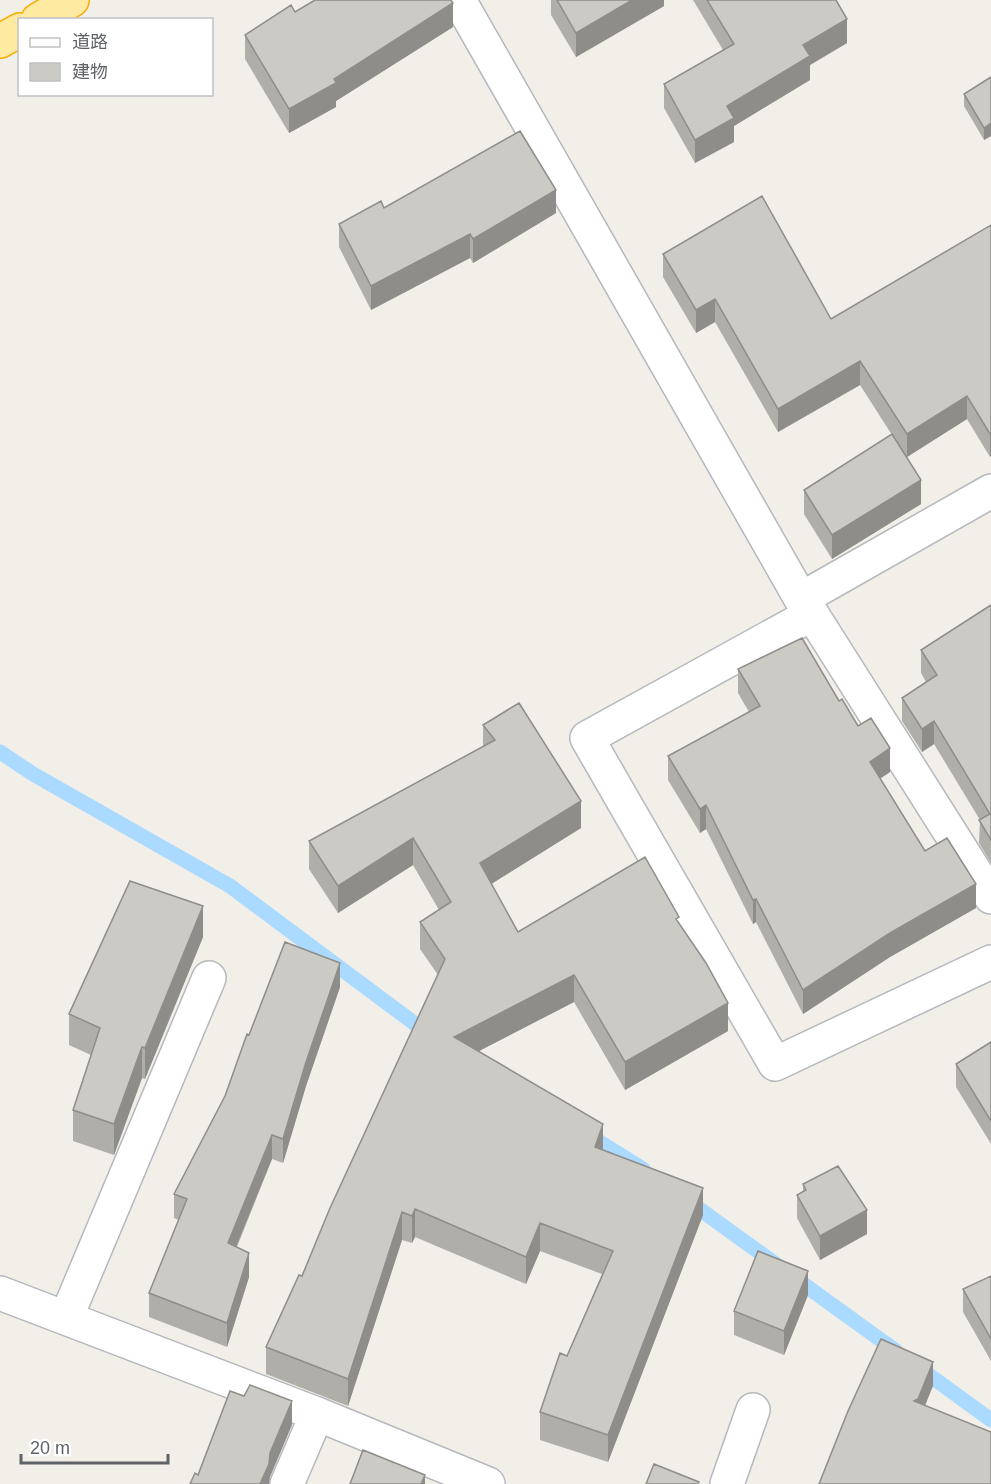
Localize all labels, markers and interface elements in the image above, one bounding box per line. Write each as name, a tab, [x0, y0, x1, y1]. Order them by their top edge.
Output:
legend	[18, 18, 213, 96]
text: 道路	[72, 32, 108, 52]
text: 建物	[72, 62, 108, 82]
scale bar	[21, 1427, 168, 1465]
text: 20 m	[30, 1438, 70, 1458]

